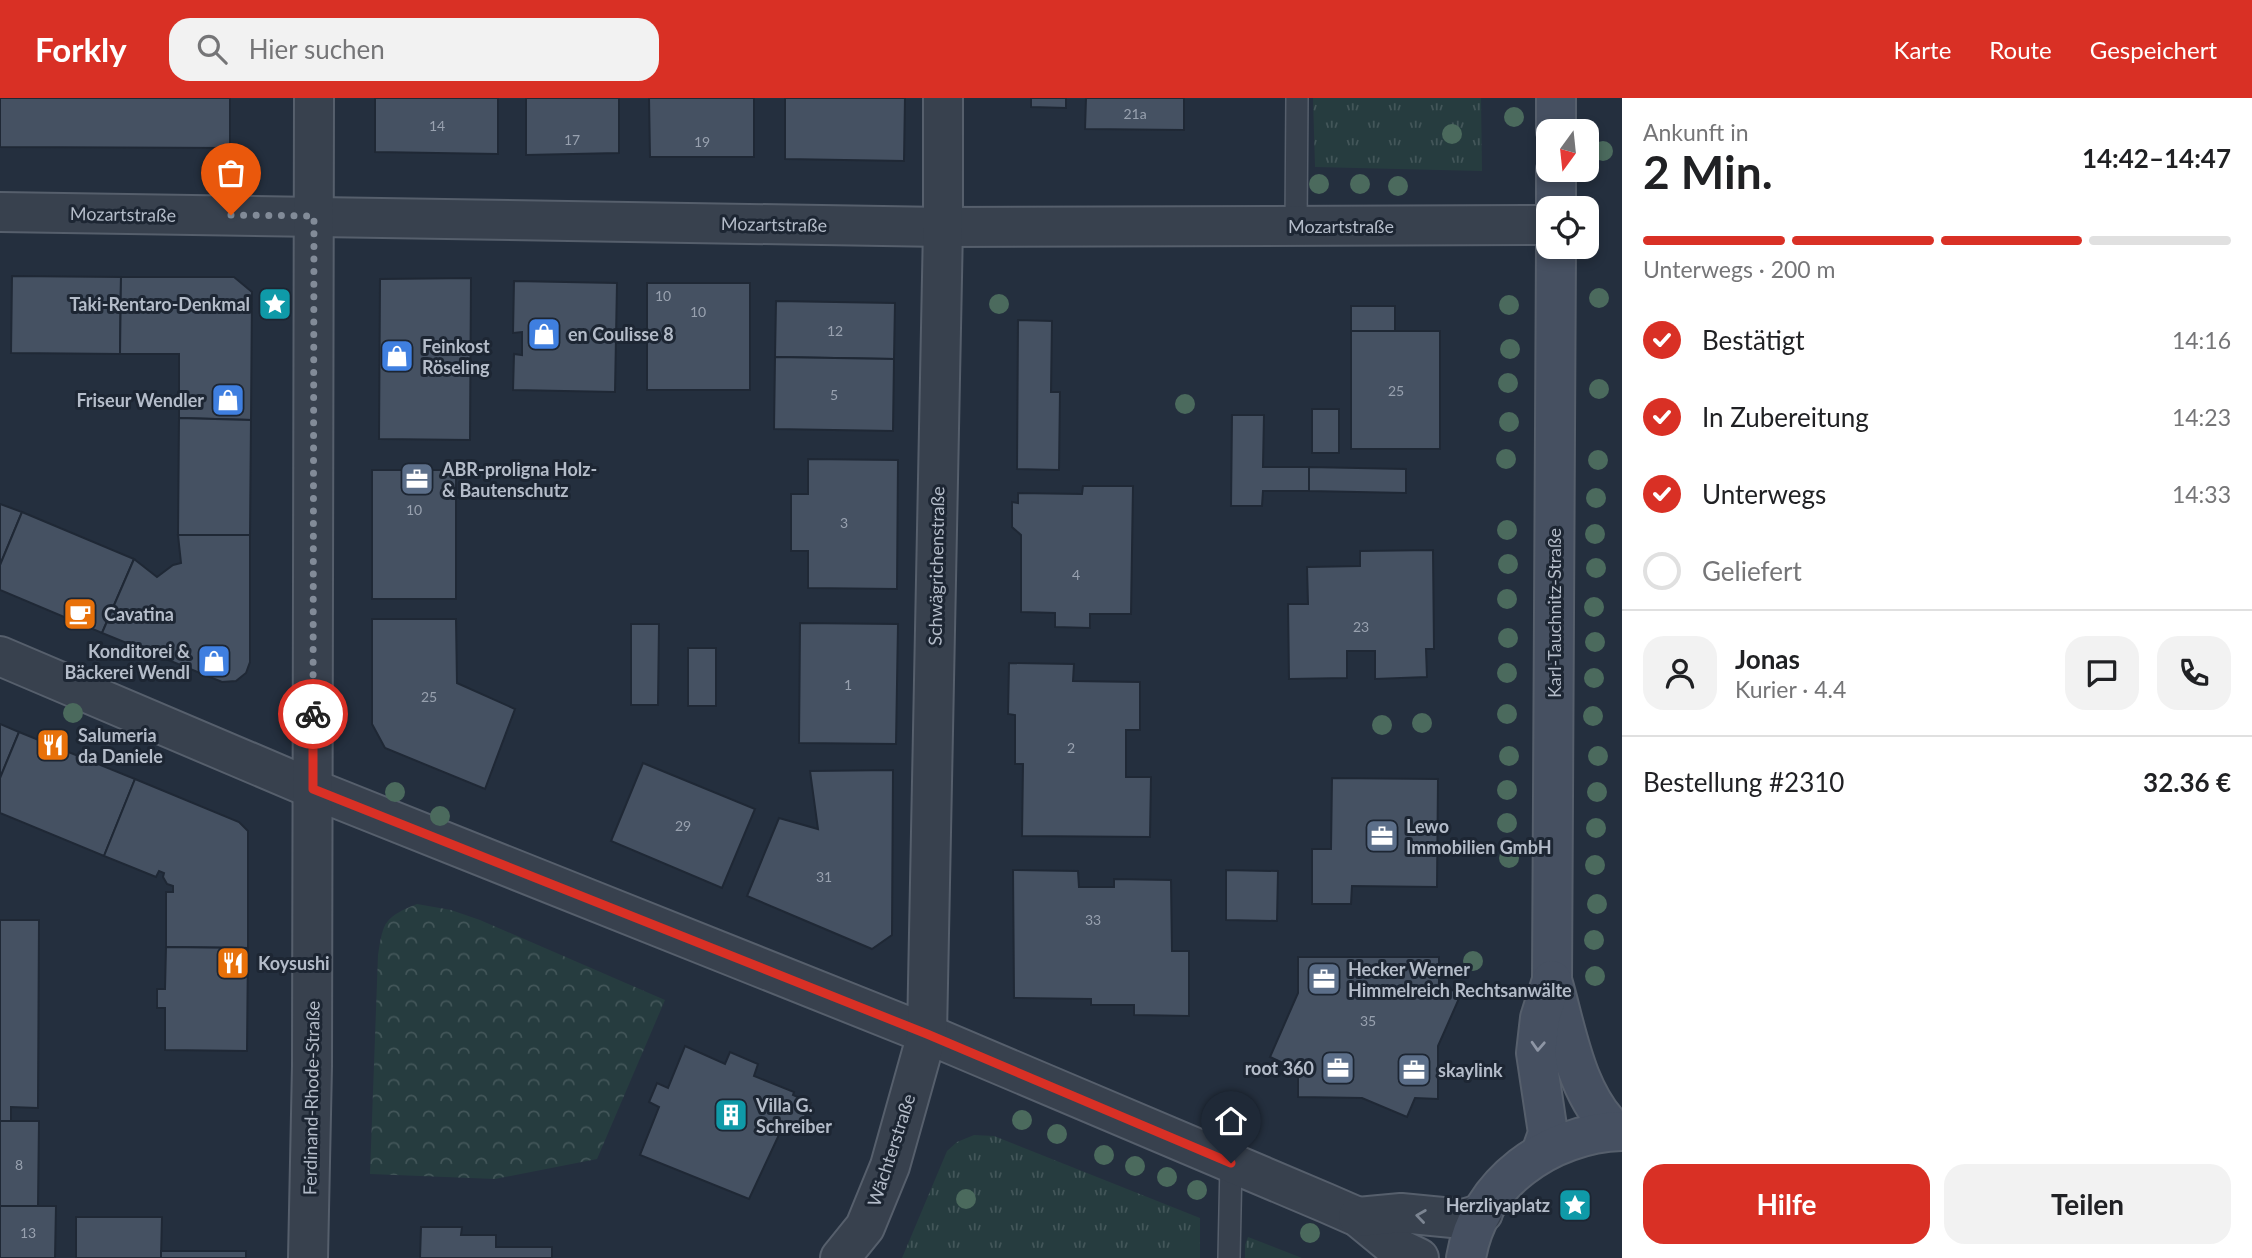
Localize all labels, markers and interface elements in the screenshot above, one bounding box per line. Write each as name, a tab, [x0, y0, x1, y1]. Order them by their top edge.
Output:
search box	[169, 18, 659, 81]
text: Forkly	[35, 29, 127, 69]
icon: search	[193, 30, 231, 68]
text: Hier suchen	[249, 33, 385, 65]
text: Karte	[1894, 35, 1951, 64]
text: Route	[1989, 35, 2052, 64]
text: Gespeichert	[2090, 35, 2217, 64]
house number: 21a	[1123, 105, 1147, 122]
house number: 14	[429, 117, 445, 134]
text: Ankunft in	[1643, 118, 1749, 146]
north arrow	[1536, 119, 1600, 182]
map controls	[1536, 119, 1599, 259]
house number: 17	[564, 131, 580, 148]
house number: 19	[694, 133, 710, 150]
text: 14:42–14:47	[2082, 142, 2231, 174]
pin	[201, 143, 261, 215]
text: 2 Min.	[1643, 144, 1773, 199]
icon: bag	[212, 154, 250, 192]
button: locate	[1536, 196, 1599, 259]
street label: Mozartstraße	[70, 202, 176, 226]
street label: Mozartstraße	[721, 212, 827, 236]
street label: Mozartstraße	[1288, 215, 1394, 237]
text: Unterwegs · 200 m	[1643, 255, 1836, 283]
place icon: Taki-Rentaro-Denkmal	[256, 285, 294, 323]
house number: 10	[655, 287, 671, 304]
place label: Taki-Rentaro-Denkmal	[70, 293, 250, 315]
house number: 10	[690, 303, 706, 320]
shop icon: en Coulisse 8	[525, 315, 563, 353]
icon: check	[1643, 321, 1681, 359]
house number: 12	[827, 322, 843, 339]
place label: en Coulisse 8	[568, 323, 674, 345]
text: Bestätigt	[1702, 324, 1805, 356]
text: 14:16	[2172, 326, 2231, 354]
place label: Feinkost Röseling	[422, 335, 490, 378]
shop icon: Feinkost Röseling	[378, 337, 416, 375]
shop icon: Friseur Wendler	[209, 381, 247, 419]
house number: 25	[1388, 382, 1404, 399]
house number: 5	[830, 386, 838, 403]
place label: Friseur Wendler	[76, 389, 204, 411]
icon: check	[1643, 398, 1681, 436]
text: In Zubereitung	[1702, 401, 1869, 433]
text: 14:23	[2172, 403, 2231, 431]
place label: ABR-proligna Holz- & Bautenschutz	[441, 458, 597, 501]
office icon: ABR-proligna Holz- & Bautenschutz	[398, 460, 436, 498]
icon: check	[1643, 475, 1681, 513]
text: Unterwegs	[1702, 478, 1826, 510]
text: 14:33	[2172, 480, 2231, 508]
street label: Schwägrichenstraße	[924, 486, 948, 646]
house number: 10	[406, 501, 422, 518]
house number: 3	[840, 514, 848, 531]
street label: Karl-Tauchnitz-Straße	[1543, 528, 1565, 698]
text: Geliefert	[1702, 555, 1802, 587]
house number: 4	[1072, 566, 1080, 583]
cafe icon: Cavatina	[61, 595, 99, 633]
place label: Cavatina	[104, 603, 174, 625]
house number: 23	[1353, 618, 1369, 635]
button: person	[1643, 636, 1717, 710]
button: chat	[2065, 636, 2139, 710]
button: phone	[2157, 636, 2231, 710]
place label: Konditorei & Bäckerei Wendl	[65, 640, 190, 683]
shop icon: Konditorei & Bäckerei Wendl	[195, 642, 233, 680]
text: Jonas	[1735, 643, 1800, 675]
text: Kurier · 4.4	[1735, 675, 1846, 703]
house number: 1	[844, 676, 852, 693]
courier	[278, 679, 348, 749]
house number: 25	[421, 688, 437, 705]
icon: bike	[294, 695, 332, 733]
place label: Salumeria da Daniele	[78, 724, 163, 767]
restaurant icon: Salumeria da Daniele	[34, 726, 72, 764]
house number: 2	[1067, 739, 1075, 756]
text: Bestellung #2310	[1643, 766, 1844, 798]
text: 32.36 €	[2143, 766, 2231, 798]
place label: Lewo Immobilien GmbH	[1406, 815, 1552, 858]
house number: 29	[675, 817, 691, 834]
office icon: Lewo Immobilien GmbH	[1363, 817, 1401, 855]
house number: 31	[816, 868, 832, 885]
house number: 33	[1085, 911, 1101, 928]
restaurant icon: Koysushi	[214, 944, 252, 982]
place label: Koysushi	[258, 952, 330, 974]
place label: Hecker Werner Himmelreich Rechtsanwälte	[1348, 958, 1572, 1001]
office icon: Hecker Werner Himmelreich Rechtsanwälte	[1305, 960, 1343, 998]
street label: Ferdinand-Rhode-Straße	[298, 1001, 324, 1195]
house number: 35	[1360, 1012, 1376, 1029]
one-way arrow	[1530, 1041, 1545, 1052]
office icon: root 360	[1319, 1049, 1357, 1087]
office icon: skaylink	[1395, 1051, 1433, 1089]
place label: root 360	[1245, 1057, 1314, 1079]
place label: skaylink	[1438, 1059, 1503, 1081]
street label: Wächterstraße	[862, 1091, 920, 1209]
pin	[1201, 1091, 1261, 1163]
place label: Villa G. Schreiber	[755, 1094, 832, 1137]
building icon: Villa G. Schreiber	[712, 1096, 750, 1134]
icon: home	[1212, 1102, 1250, 1140]
house number: 8	[15, 1156, 23, 1173]
button: Hilfe	[1643, 1164, 1930, 1244]
button: Teilen	[1944, 1164, 2231, 1244]
place icon: Herzliyaplatz	[1556, 1186, 1594, 1224]
place label: Herzliyaplatz	[1446, 1194, 1550, 1216]
one-way arrow	[1415, 1208, 1427, 1223]
house number: 13	[20, 1224, 36, 1241]

